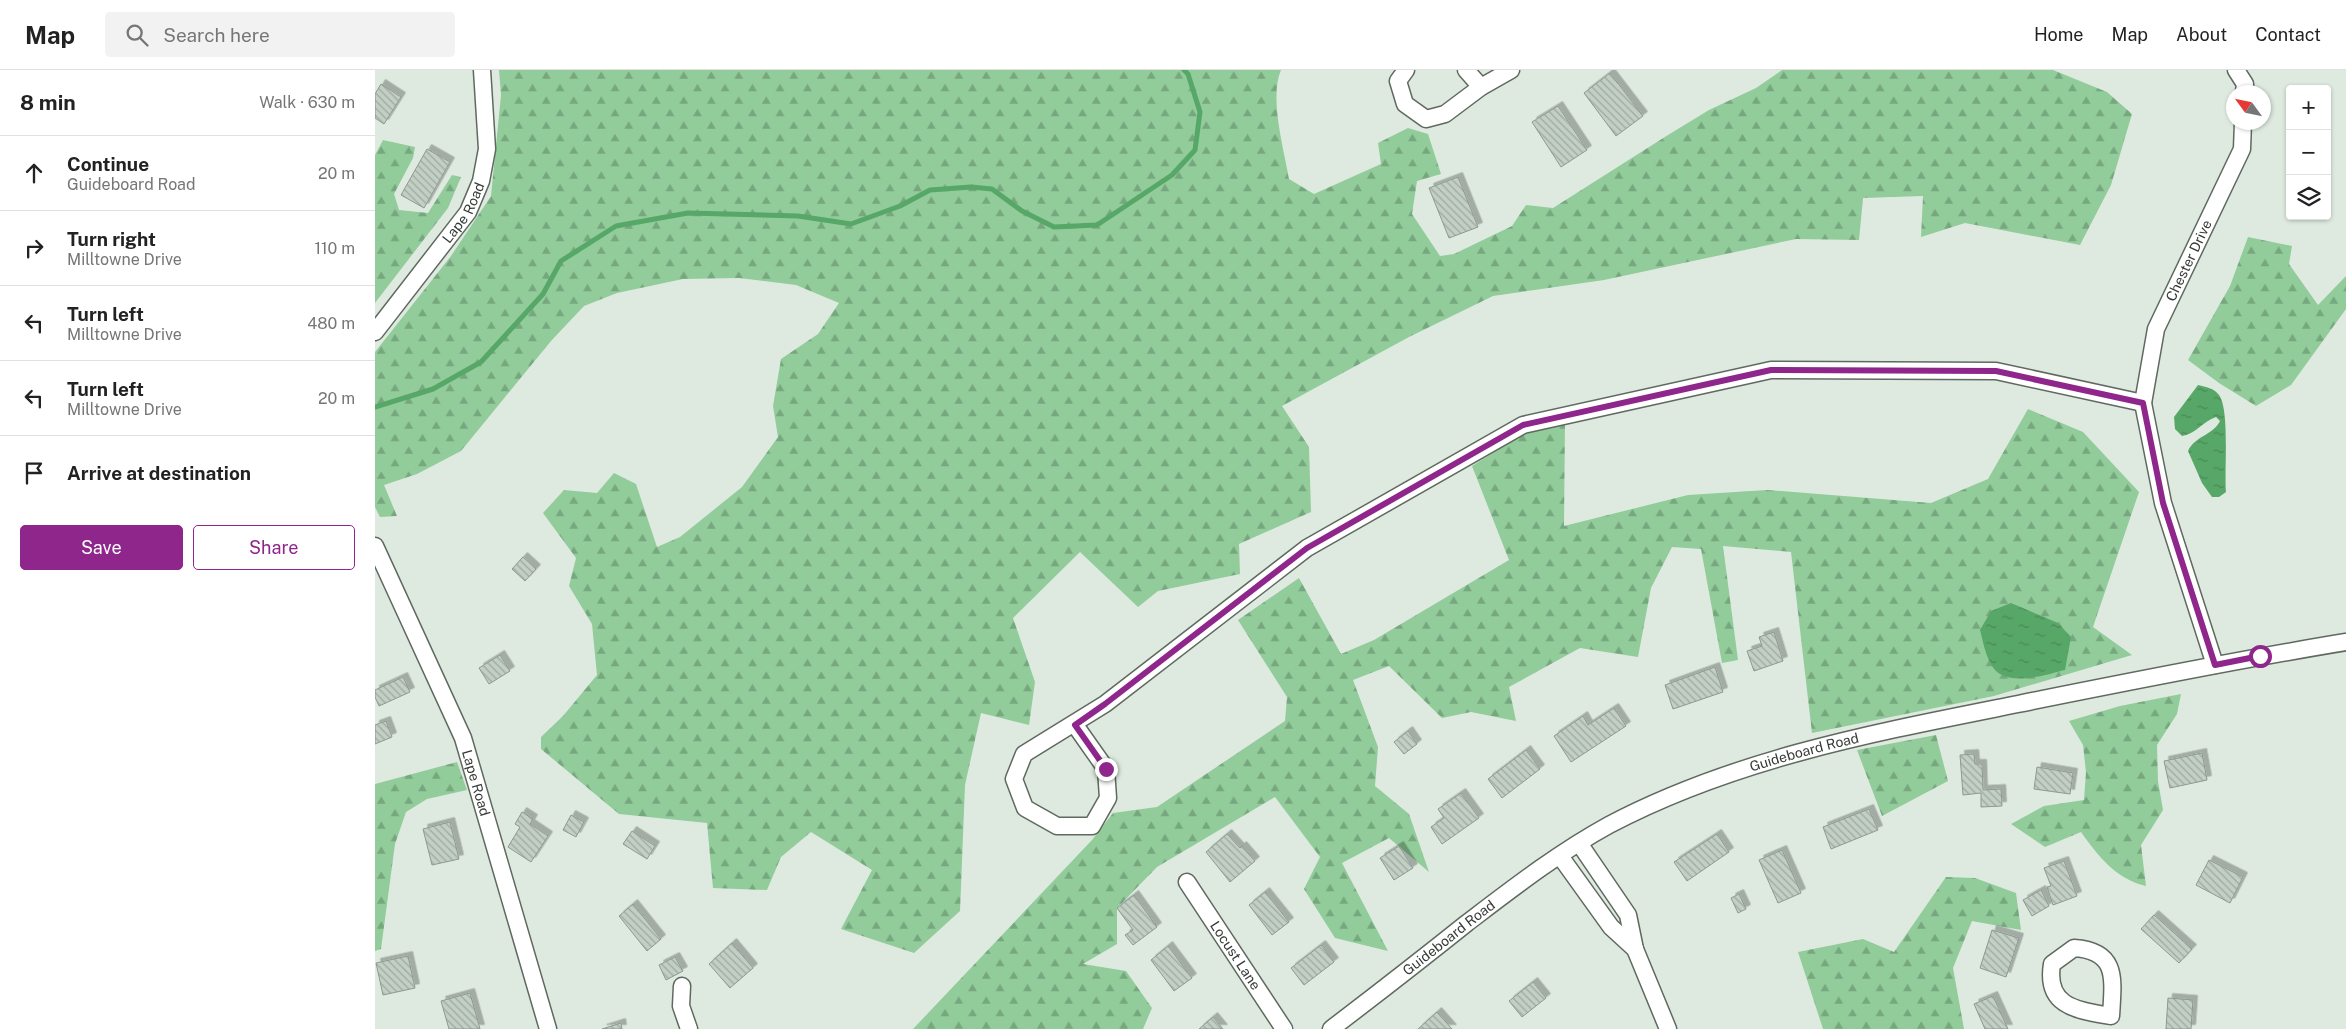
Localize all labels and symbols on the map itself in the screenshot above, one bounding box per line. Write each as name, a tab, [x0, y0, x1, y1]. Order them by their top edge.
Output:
north arrow	[2226, 85, 2271, 130]
street label: Lape Road	[439, 180, 488, 246]
street label: Chester Drive	[2162, 217, 2215, 304]
route start	[2249, 645, 2272, 668]
street label: Guideboard Road	[1748, 730, 1860, 775]
street label: Lape Road	[459, 748, 493, 818]
route end	[1095, 758, 1118, 781]
street label: Guideboard Road	[1400, 897, 1498, 979]
street label: Locust Lane	[1207, 918, 1264, 993]

